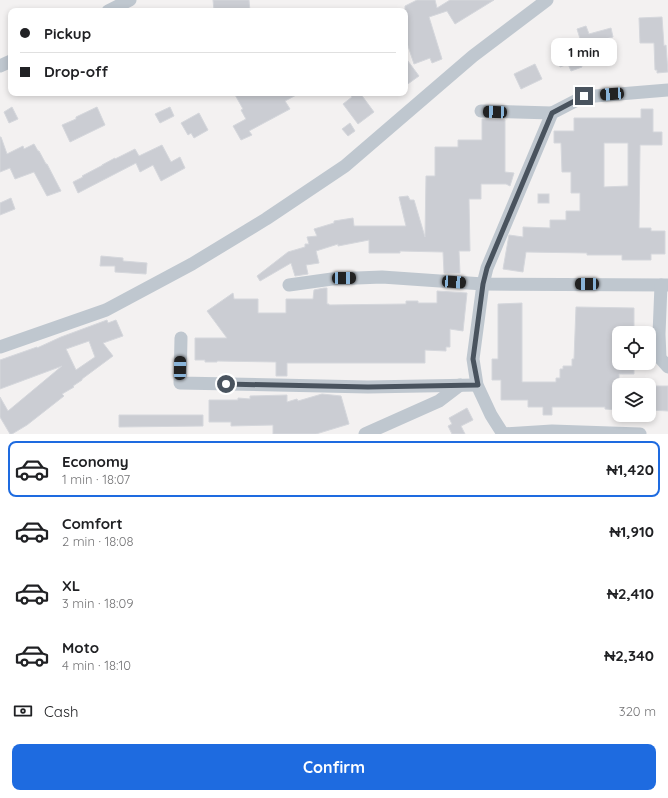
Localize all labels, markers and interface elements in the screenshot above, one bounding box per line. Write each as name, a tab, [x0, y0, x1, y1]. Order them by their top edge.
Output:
text: Pickup	[44, 24, 91, 43]
callout: 1 min	[551, 38, 617, 66]
text: 1 min	[568, 44, 600, 60]
text: Drop-off	[44, 62, 108, 81]
route end	[575, 87, 593, 105]
car	[600, 87, 624, 101]
car	[483, 106, 507, 118]
car	[332, 272, 356, 284]
car	[442, 275, 466, 289]
car	[575, 278, 599, 290]
map controls	[612, 326, 656, 422]
button: locate	[612, 326, 656, 370]
car	[174, 356, 186, 380]
route start	[217, 375, 235, 393]
button: layers	[612, 378, 656, 422]
icon: car	[14, 451, 50, 487]
text: Economy	[62, 452, 129, 471]
text: ₦1,420	[606, 460, 654, 479]
text: 1 min · 18:07	[62, 471, 130, 487]
icon: car	[14, 513, 50, 549]
text: Comfort	[62, 514, 123, 533]
text: ₦1,910	[609, 522, 654, 541]
text: 2 min · 18:08	[62, 533, 134, 549]
icon: car	[14, 575, 50, 611]
text: XL	[62, 576, 80, 595]
text: ₦2,410	[607, 584, 654, 603]
text: 3 min · 18:09	[62, 595, 133, 611]
icon: car	[14, 637, 50, 673]
text: Moto	[62, 638, 99, 657]
text: ₦2,340	[604, 646, 654, 665]
text: 4 min · 18:10	[62, 657, 131, 673]
icon: cash	[12, 700, 34, 722]
text: Cash	[44, 702, 78, 721]
text: 320 m	[619, 703, 656, 719]
button: Confirm	[12, 744, 656, 790]

